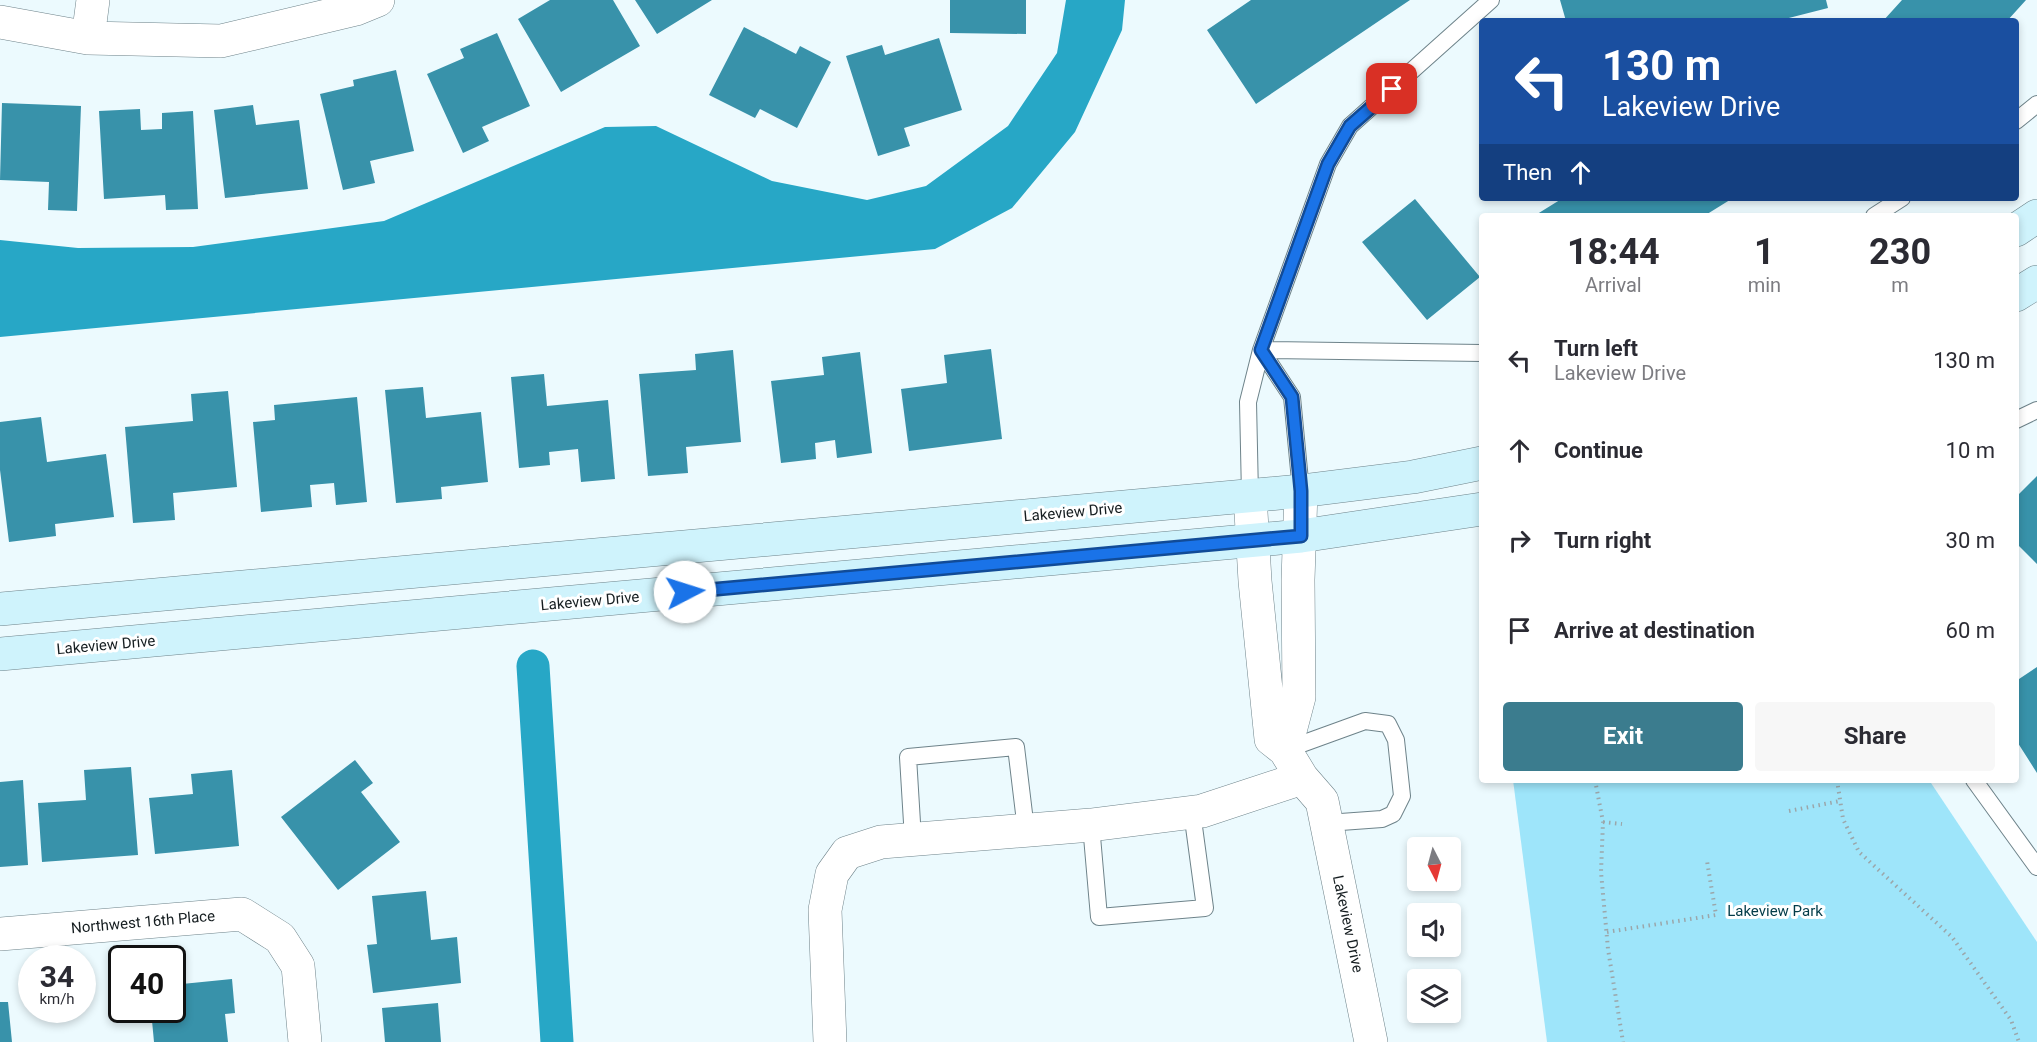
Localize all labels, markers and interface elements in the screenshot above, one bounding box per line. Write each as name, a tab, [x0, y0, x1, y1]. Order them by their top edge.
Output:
text: 130 m	[1602, 41, 1721, 90]
icon: left	[1503, 42, 1581, 120]
pin	[1366, 63, 1417, 114]
icon: arrive	[1375, 72, 1408, 105]
text: Lakeview Drive	[1602, 91, 1780, 123]
icon: ahead	[1564, 156, 1597, 189]
text: Then	[1503, 160, 1552, 185]
text: 18:44	[1567, 231, 1660, 273]
text: 1	[1754, 231, 1775, 273]
text: 230	[1869, 231, 1931, 273]
text: Arrival	[1585, 273, 1642, 297]
text: min	[1748, 273, 1781, 297]
text: m	[1891, 273, 1909, 297]
text: Turn left	[1554, 336, 1638, 361]
icon: left	[1503, 344, 1536, 377]
text: 130 m	[1933, 348, 1995, 373]
text: Lakeview Drive	[1554, 361, 1686, 385]
icon: ahead	[1503, 434, 1536, 467]
text: Continue	[1554, 438, 1643, 463]
text: 10 m	[1946, 438, 1995, 463]
street label: Lakeview Drive	[1023, 499, 1123, 525]
icon: right	[1503, 524, 1536, 557]
text: Turn right	[1554, 528, 1651, 553]
text: 30 m	[1946, 528, 1995, 553]
position arrow	[653, 560, 717, 624]
street label: Lakeview Drive	[540, 588, 640, 614]
icon: arrive	[1503, 614, 1536, 647]
text: Arrive at destination	[1554, 618, 1755, 643]
text: 60 m	[1946, 618, 1995, 643]
street label: Lakeview Drive	[56, 632, 156, 658]
button: Exit	[1503, 702, 1743, 771]
button: Share	[1755, 702, 1995, 771]
north arrow	[1407, 837, 1461, 891]
map controls	[1407, 837, 1461, 1023]
street label: Lakeview Drive	[1329, 874, 1367, 974]
park label: Lakeview Park	[1727, 902, 1823, 920]
button: sound	[1407, 903, 1461, 957]
street label: Northwest 16th Place	[70, 907, 216, 937]
speed limit sign: 40	[108, 945, 186, 1023]
text: 34	[40, 959, 74, 994]
button: layers	[1407, 969, 1461, 1023]
text: km/h	[39, 990, 75, 1008]

